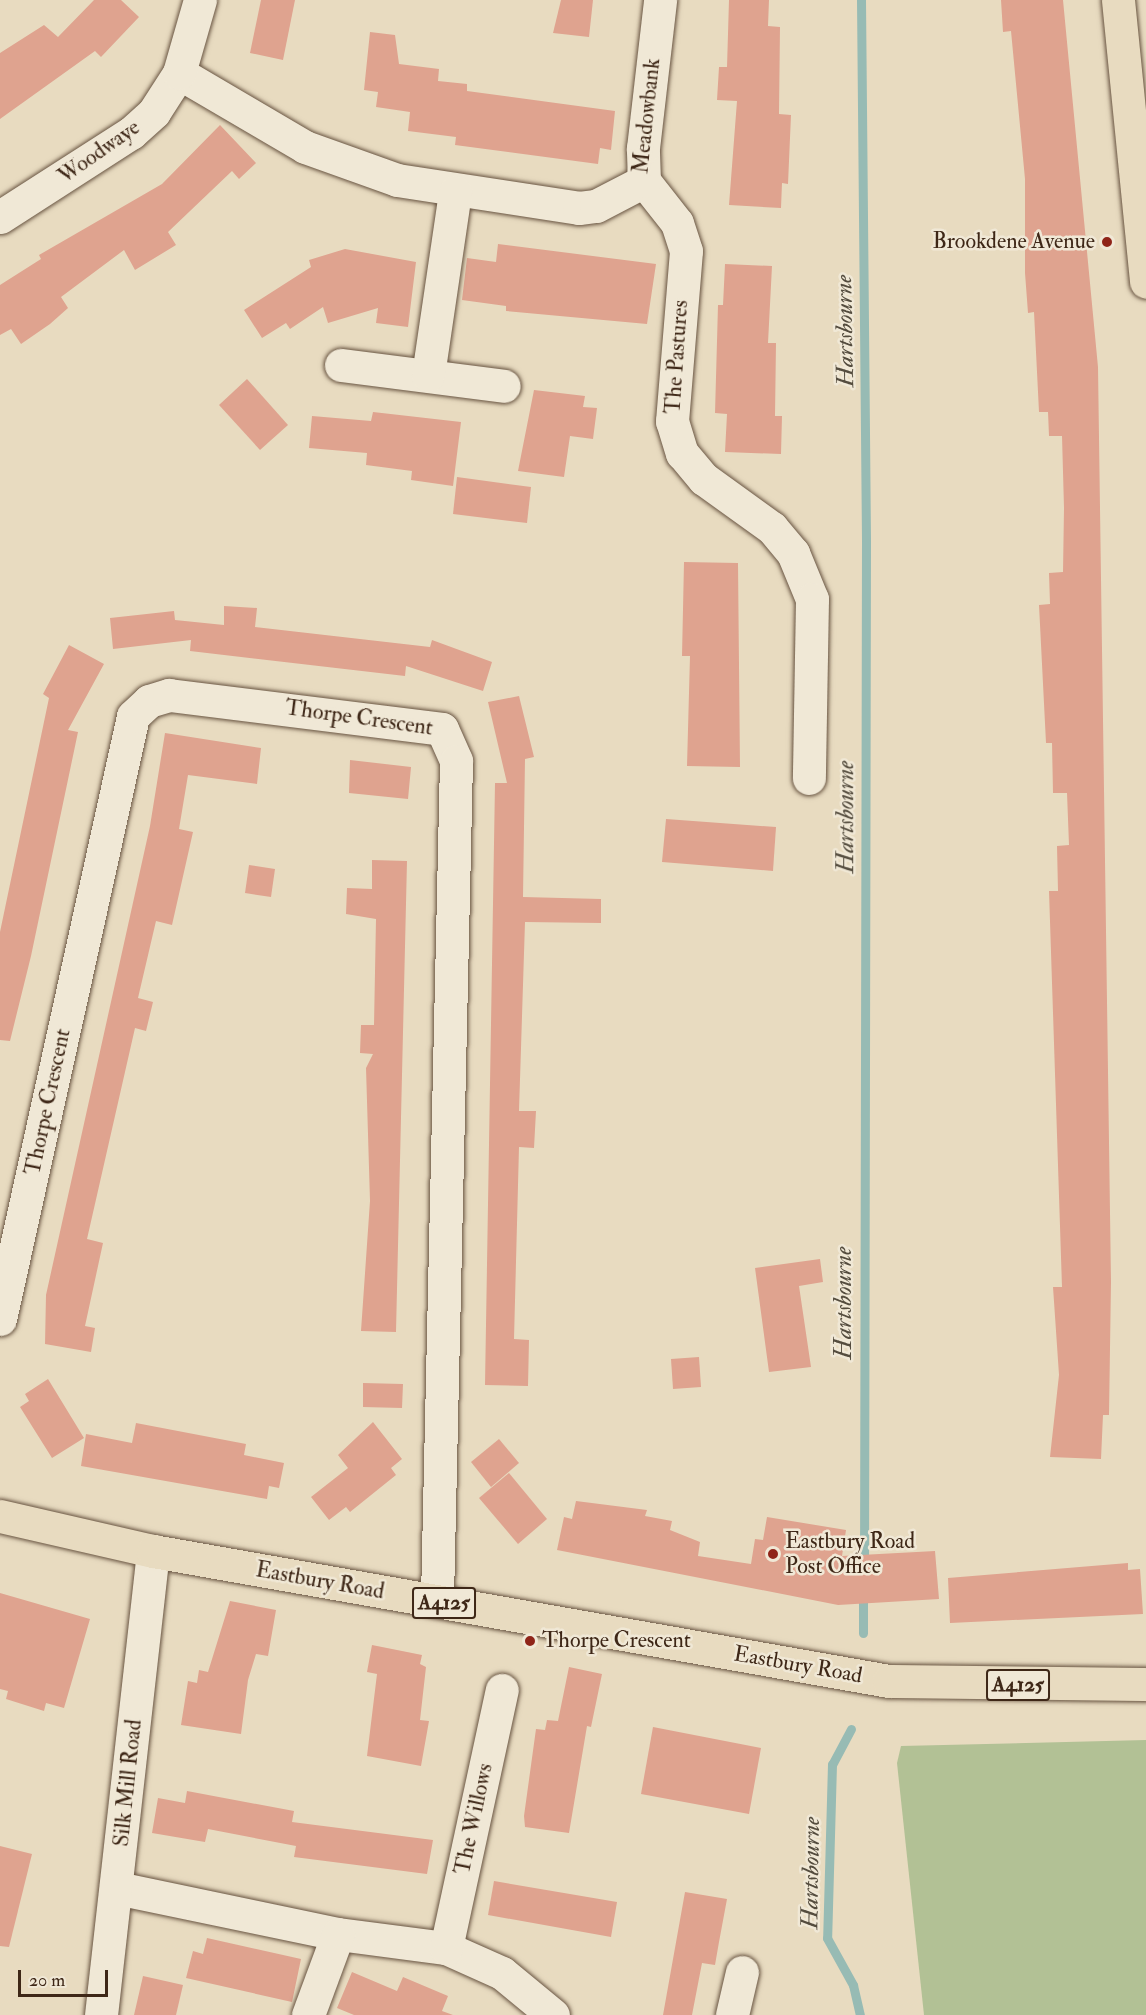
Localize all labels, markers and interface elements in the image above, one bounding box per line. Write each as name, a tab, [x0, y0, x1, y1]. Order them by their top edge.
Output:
street label: Meadowbank	[628, 57, 666, 175]
street label: Woodwaye	[53, 114, 145, 190]
place label: Brookdene Avenue	[932, 229, 1095, 255]
marker: Brookdene Avenue	[1100, 235, 1114, 249]
water label: Hartsbourne	[830, 275, 860, 387]
street label: The Pastures	[660, 299, 694, 415]
street label: Thorpe Crescent	[283, 695, 435, 741]
water label: Hartsbourne	[832, 761, 860, 873]
street label: Thorpe Crescent	[20, 1026, 76, 1178]
water label: Hartsbourne	[830, 1247, 858, 1359]
place label: Eastbury Road Post Office	[785, 1528, 915, 1580]
marker: Eastbury Road Post Office	[766, 1547, 780, 1561]
street label: Eastbury Road	[254, 1557, 386, 1605]
road number: A4125	[411, 1585, 477, 1621]
place label: Thorpe Crescent	[542, 1628, 691, 1654]
marker: Thorpe Crescent	[523, 1634, 537, 1648]
street label: Eastbury Road	[732, 1641, 864, 1689]
road number: A4125	[985, 1667, 1051, 1703]
street label: Silk Mill Road	[108, 1718, 148, 1848]
street label: The Willows	[449, 1761, 499, 1877]
water label: Hartsbourne	[796, 1817, 826, 1929]
scale bar	[21, 1958, 111, 1996]
text: 20 m	[29, 1969, 65, 1992]

